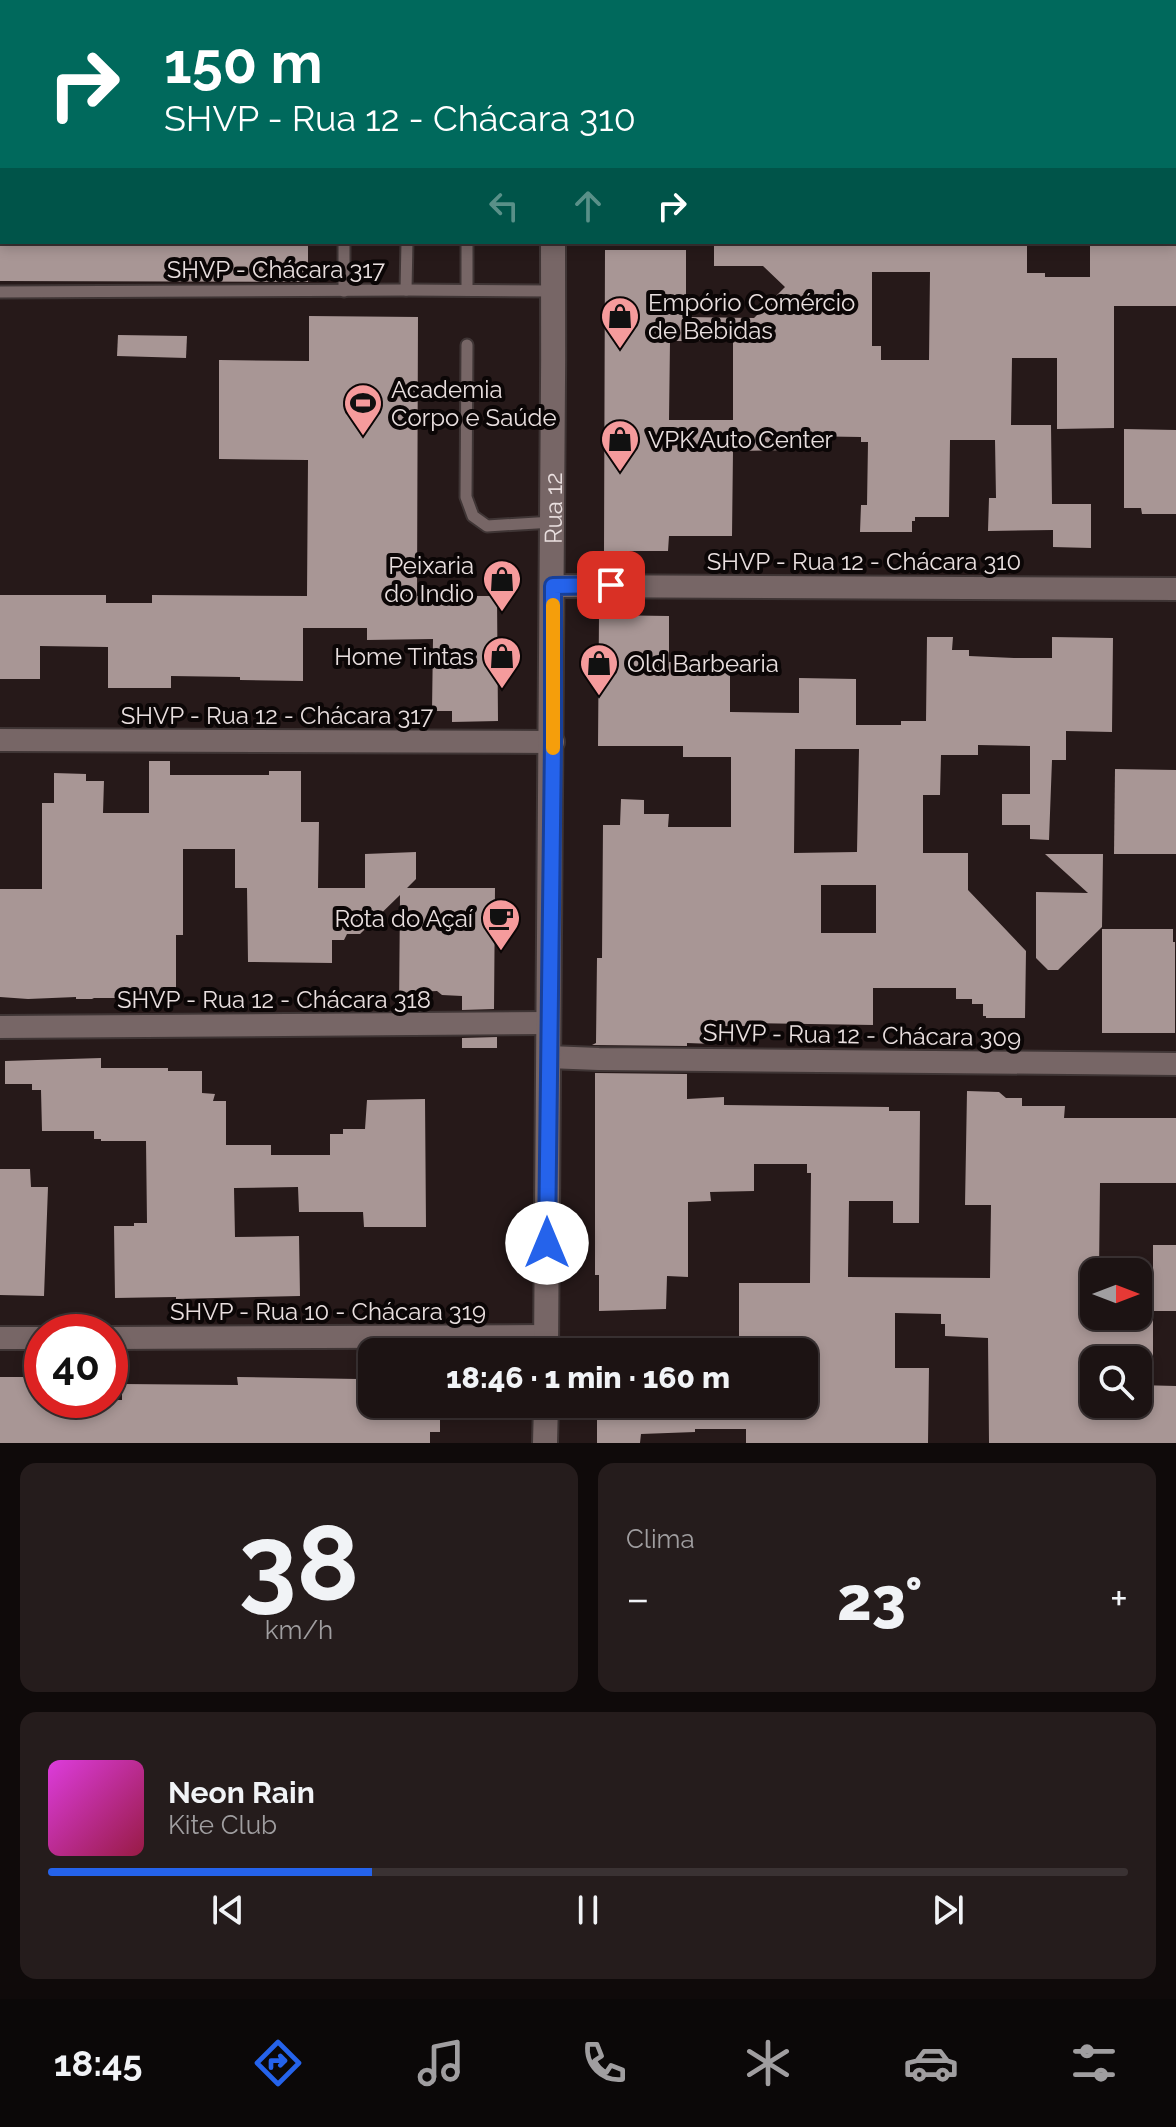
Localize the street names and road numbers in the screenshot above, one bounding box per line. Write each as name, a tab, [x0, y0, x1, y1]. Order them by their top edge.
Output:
street label: SHVP - Chácara 317	[167, 255, 385, 284]
street label: Rua 12	[538, 472, 568, 544]
street label: SHVP - Rua 12 - Chácara 310	[707, 547, 1021, 576]
street label: SHVP - Rua 12 - Chácara 317	[121, 701, 433, 730]
street label: SHVP - Rua 12 - Chácara 318	[117, 985, 431, 1014]
street label: SHVP - Rua 12 - Chácara 309	[703, 1018, 1021, 1052]
street label: SHVP - Rua 10 - Chácara 319	[170, 1297, 486, 1326]

